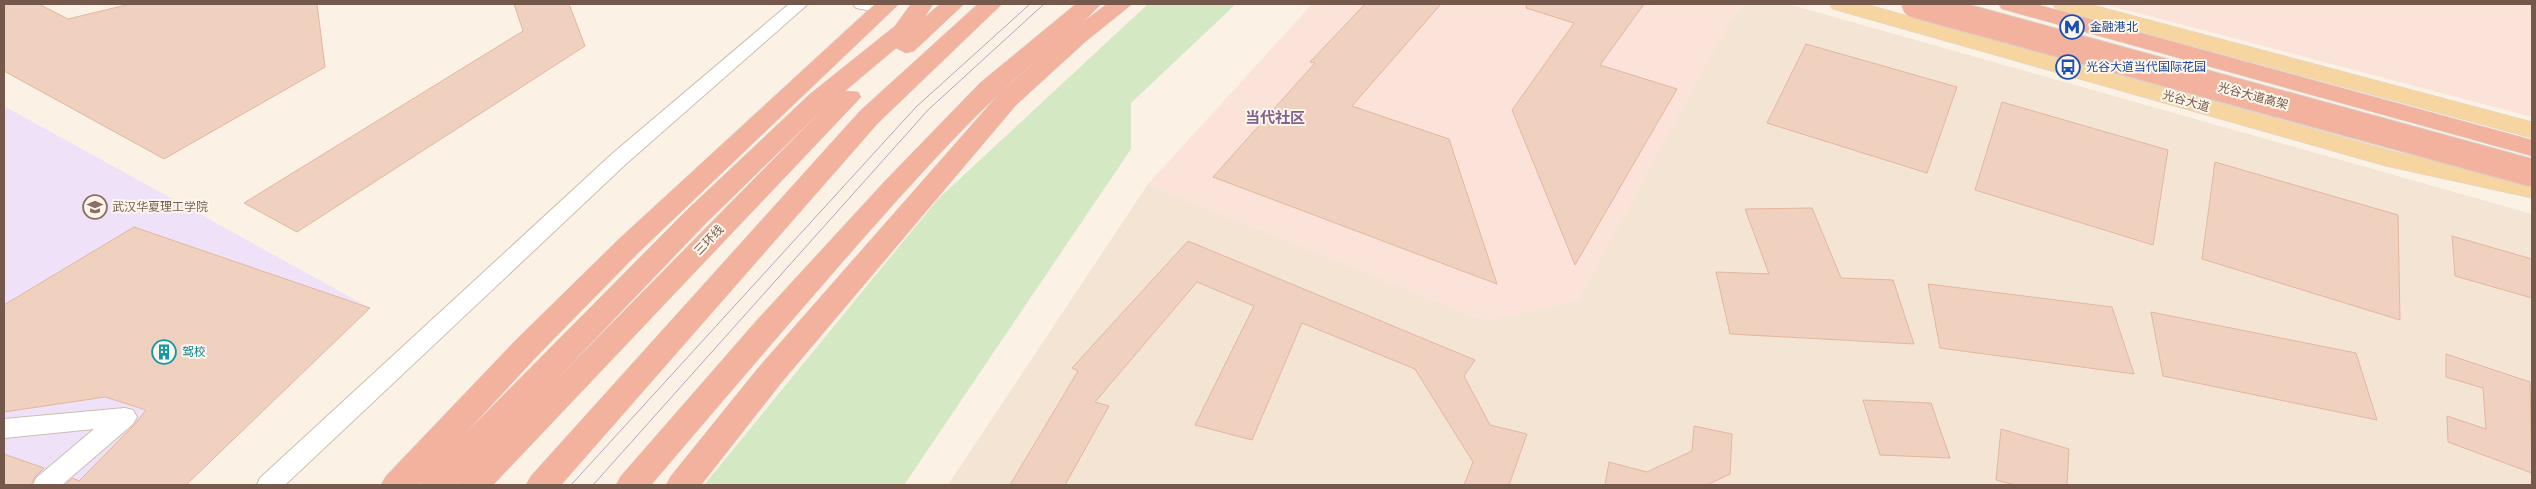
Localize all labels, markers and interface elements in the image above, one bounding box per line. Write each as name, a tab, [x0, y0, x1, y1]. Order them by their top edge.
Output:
metro station icon: 金融港北	[2059, 14, 2085, 40]
place label: 金融港北	[2090, 19, 2138, 35]
bus stop icon: 光谷大道当代国际花园	[2055, 54, 2081, 80]
place label: 光谷大道当代国际花园	[2086, 59, 2206, 75]
street label: 光谷大道高架	[2216, 79, 2290, 113]
street label: 光谷大道	[2161, 87, 2211, 115]
district label: 当代社区	[1245, 107, 1305, 128]
school or university icon: 武汉华夏理工学院	[82, 194, 108, 220]
place label: 武汉华夏理工学院	[112, 199, 208, 215]
street label: 三环线	[691, 221, 727, 259]
building icon: 驾校	[151, 339, 177, 365]
place label: 驾校	[182, 344, 206, 360]

